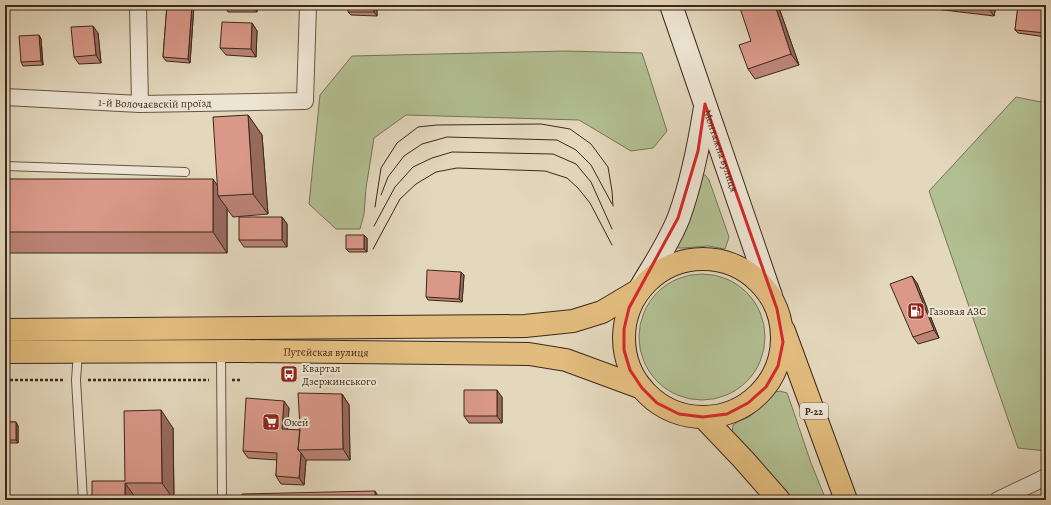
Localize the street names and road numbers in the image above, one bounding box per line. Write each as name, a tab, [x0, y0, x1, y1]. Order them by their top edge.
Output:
street label: 1-й Волочаєвскій проїзд	[98, 94, 212, 112]
street label: Монтажна вулиця	[700, 107, 742, 194]
street label: Путєйская вулиця	[283, 344, 369, 360]
road number: Р-22	[800, 403, 828, 419]

